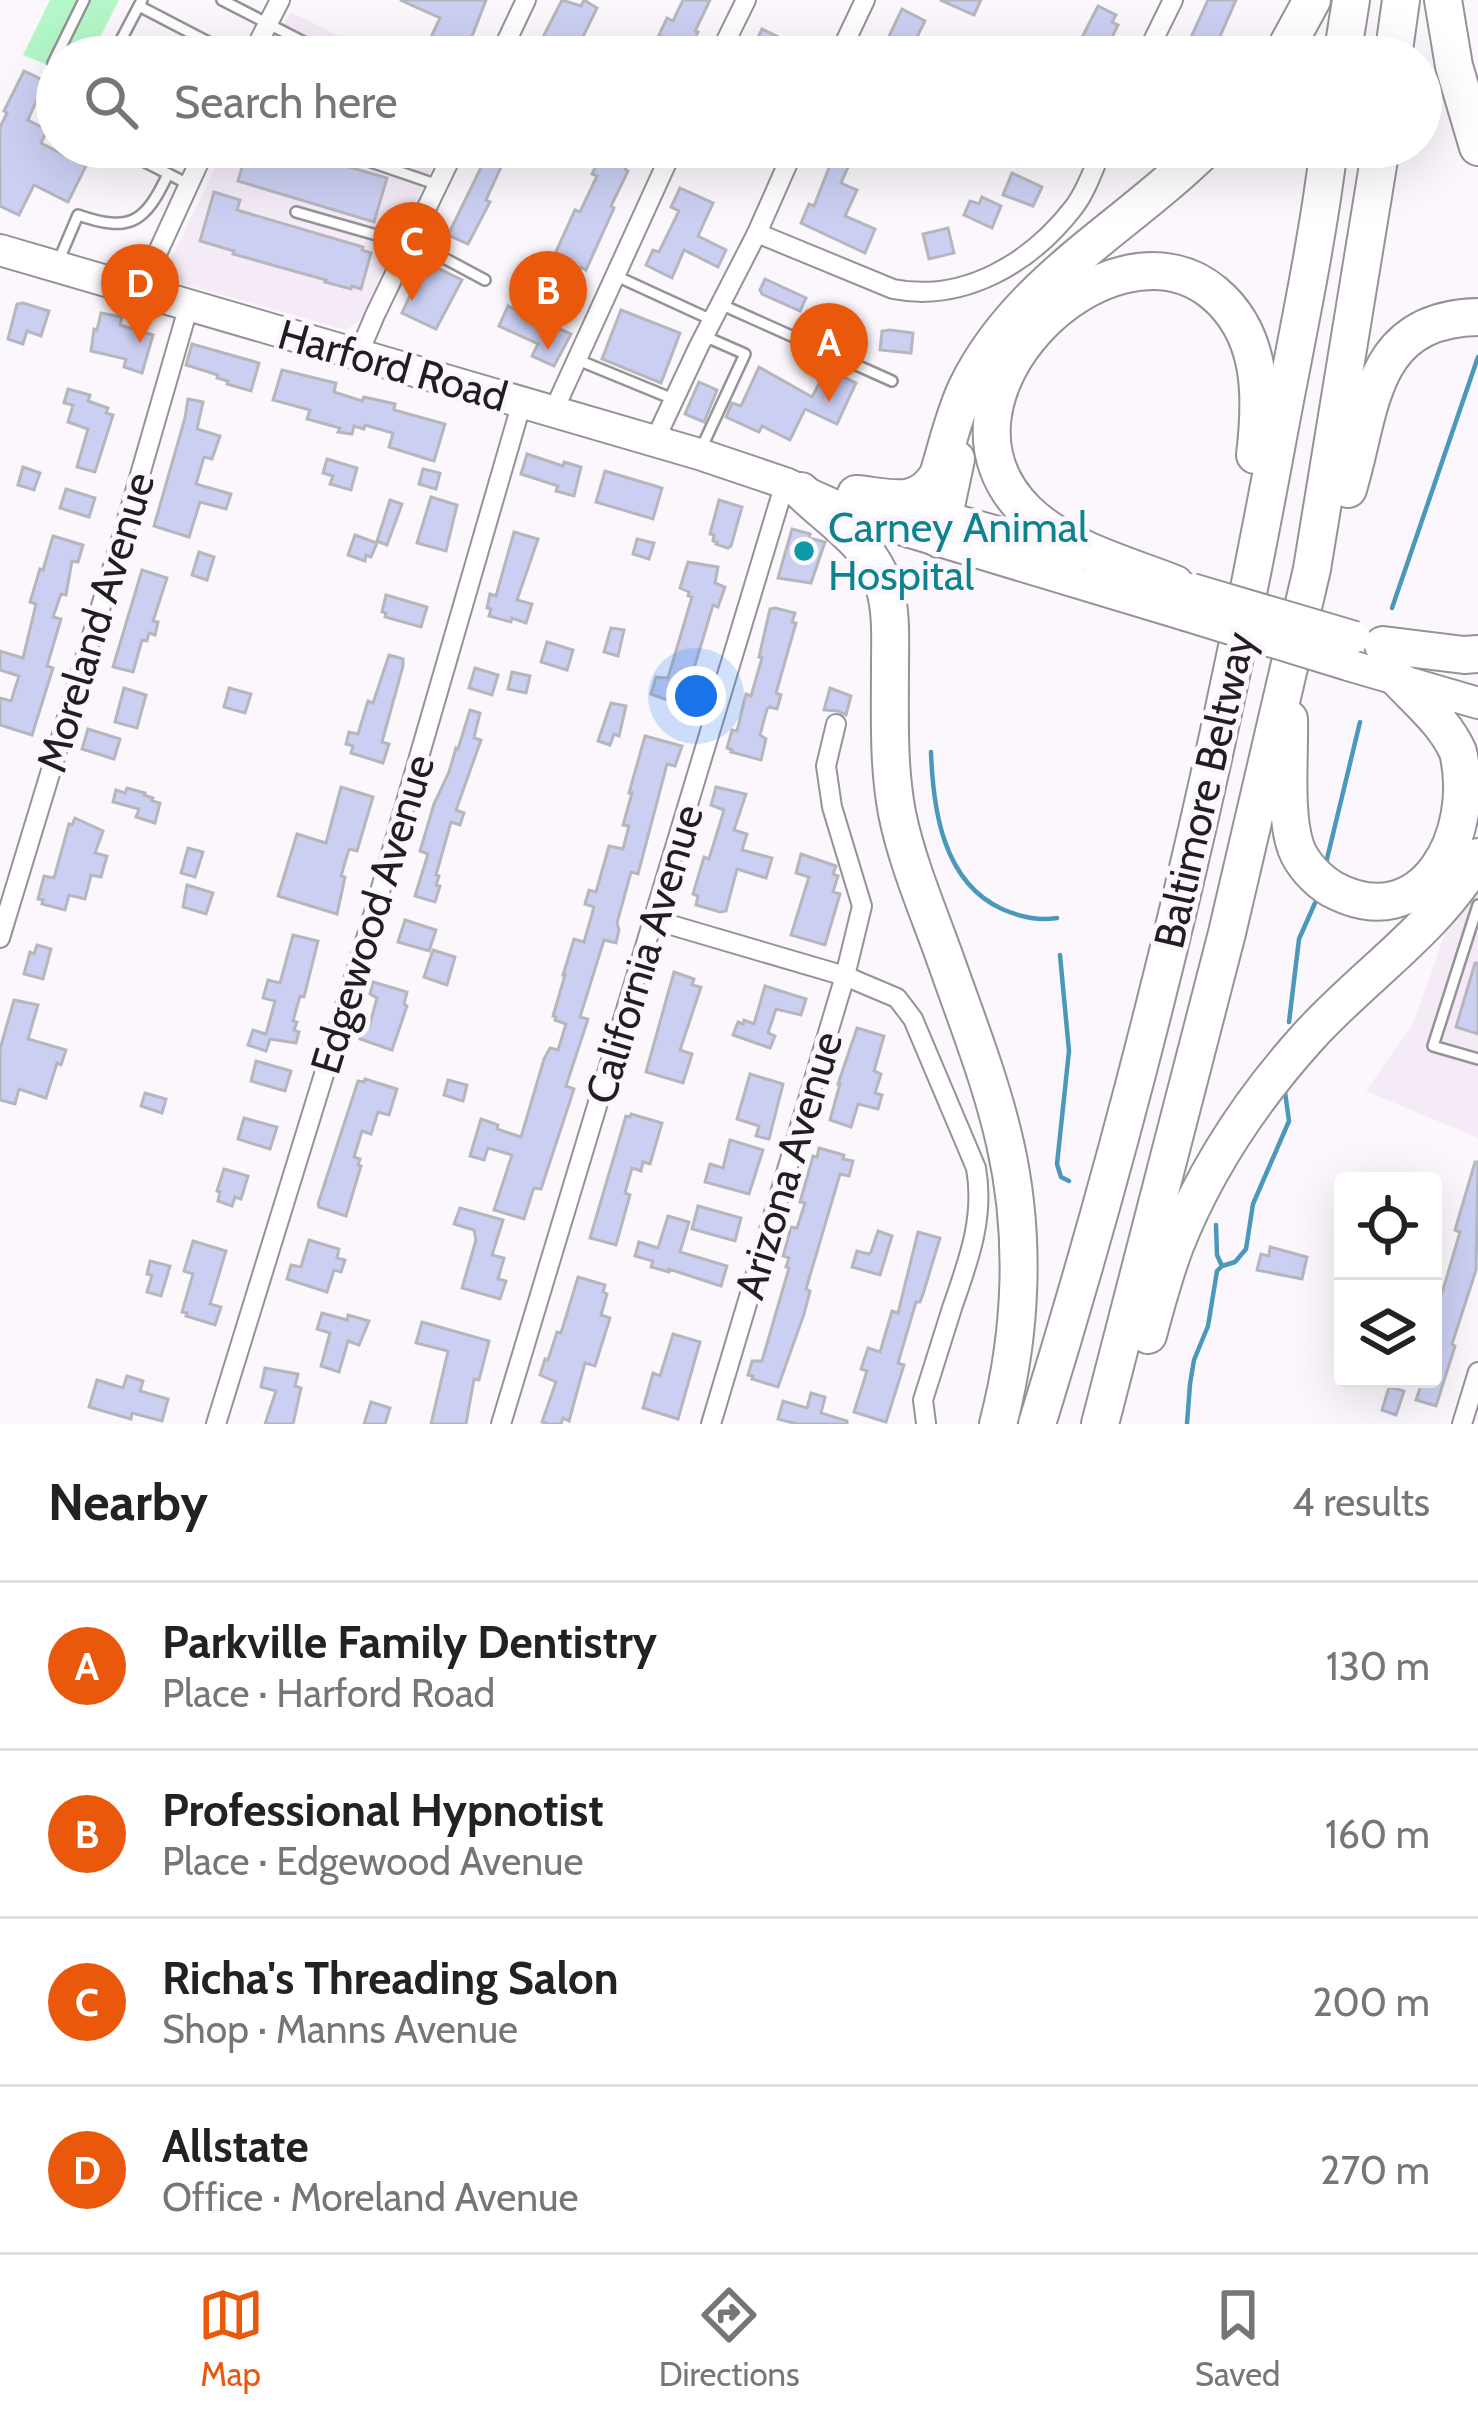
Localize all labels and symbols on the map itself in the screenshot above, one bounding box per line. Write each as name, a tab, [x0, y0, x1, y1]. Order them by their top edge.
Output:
pin: C	[373, 202, 451, 301]
pin: D	[101, 244, 179, 343]
pin: B	[509, 251, 587, 350]
pin: A	[790, 303, 868, 402]
street label: Harford Road	[272, 308, 514, 422]
street label: Moreland Avenue	[25, 466, 165, 778]
place label: Carney Animal Hospital	[828, 501, 1088, 601]
marker: Carney Animal Hospital	[791, 538, 817, 564]
street label: Baltimore Beltway	[1142, 627, 1266, 953]
your location	[666, 666, 726, 726]
street label: Edgewood Avenue	[299, 748, 445, 1080]
street label: California Avenue	[574, 798, 714, 1110]
street label: Arizona Avenue	[723, 1025, 853, 1305]

